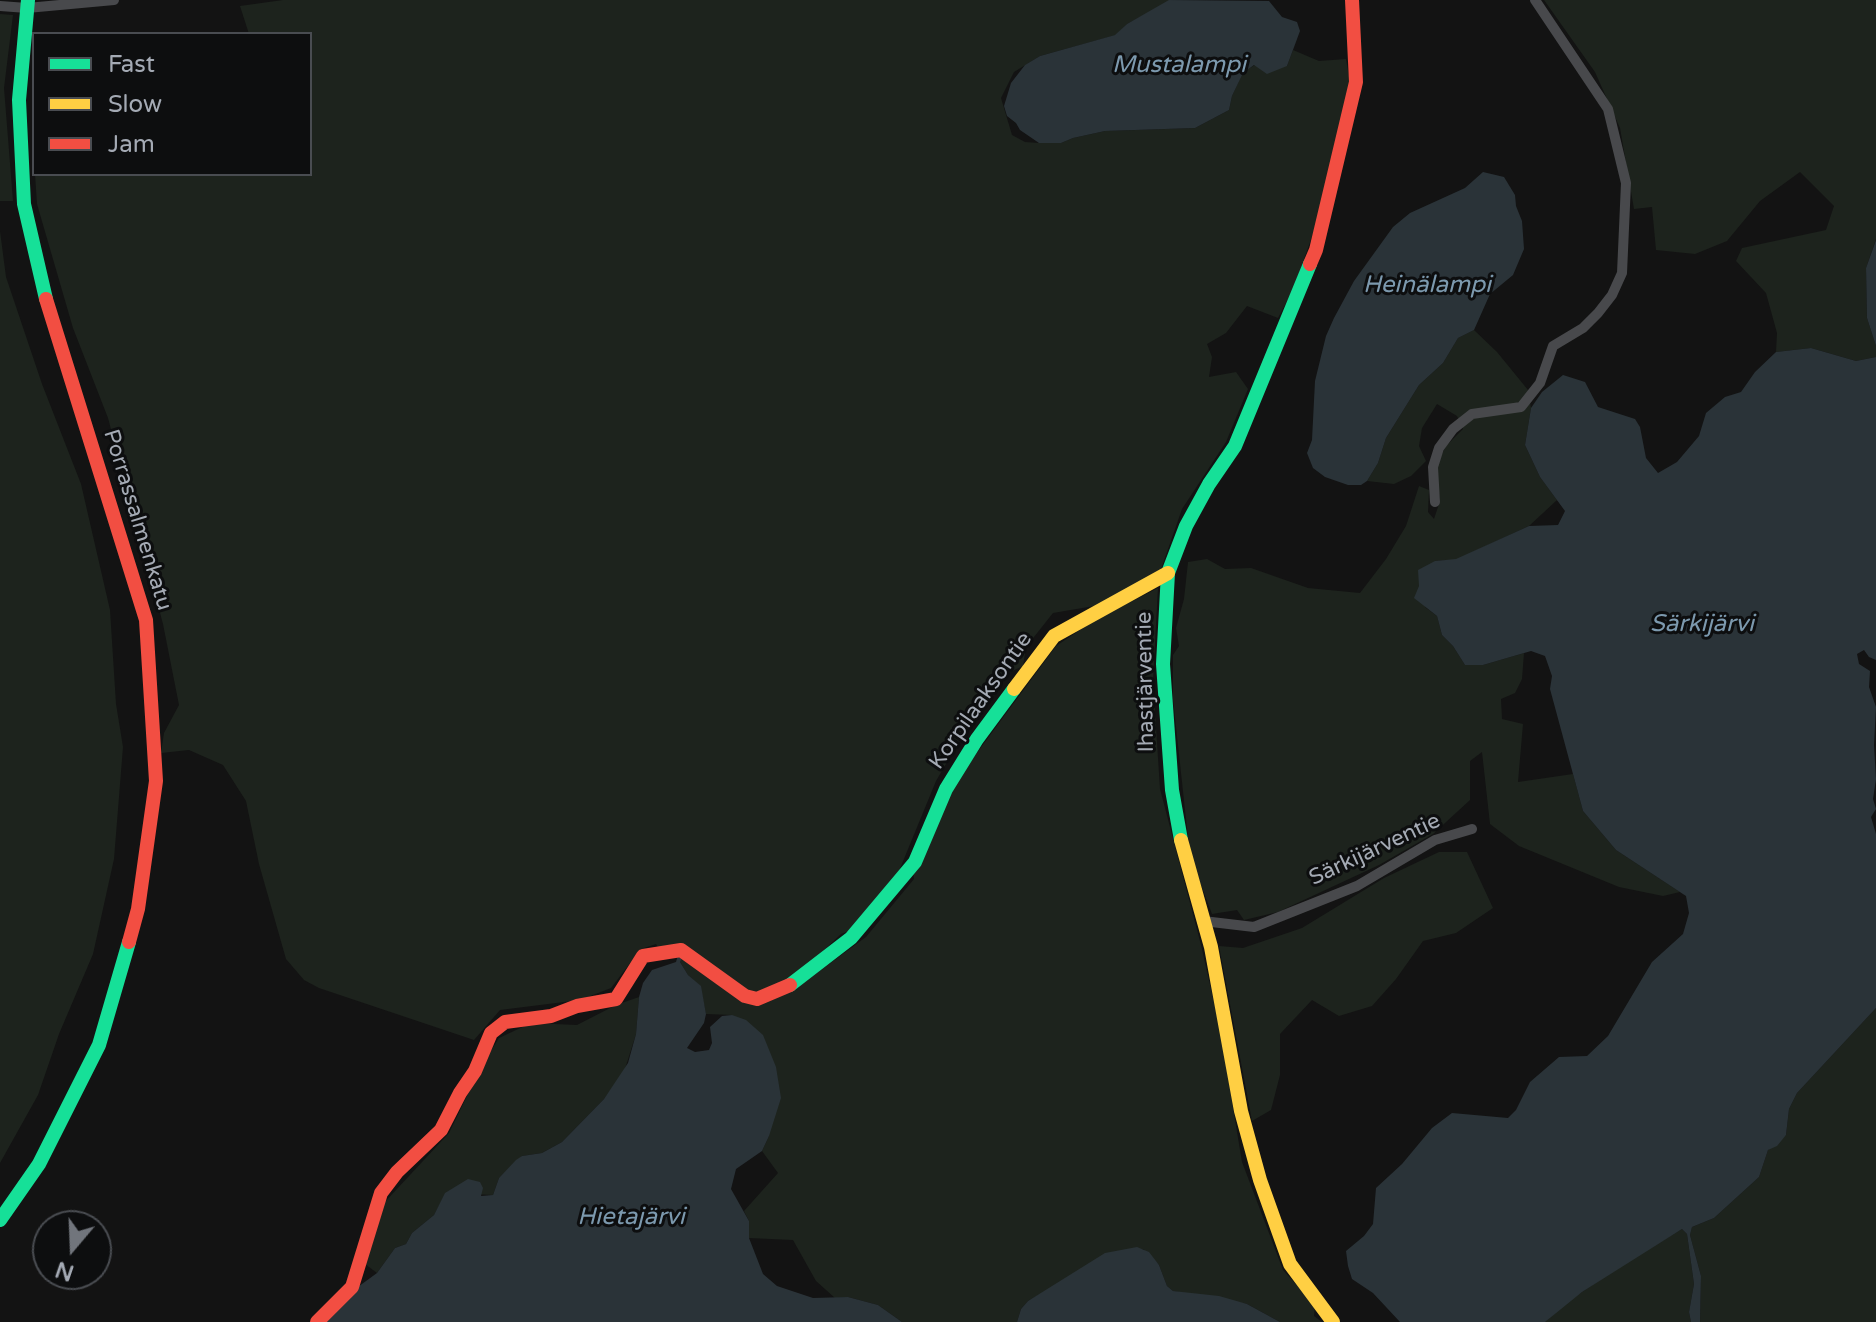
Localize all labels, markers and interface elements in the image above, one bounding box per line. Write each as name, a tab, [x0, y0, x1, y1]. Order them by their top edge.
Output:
legend	[32, 32, 312, 176]
text: Fast	[108, 50, 155, 79]
water label: Mustalampi	[1112, 52, 1246, 80]
text: Slow	[108, 90, 162, 119]
text: Jam	[108, 130, 155, 159]
water label: Heinälampi	[1363, 272, 1491, 300]
street label: Porrassalmenkatu	[97, 426, 177, 614]
water label: Särkijärvi	[1650, 611, 1754, 639]
street label: Ihastjärventie	[1132, 612, 1160, 752]
street label: Korpilaaksontie	[924, 627, 1038, 775]
street label: Särkijärventie	[1305, 808, 1445, 892]
water label: Hietajärvi	[577, 1204, 685, 1232]
north arrow	[32, 1210, 112, 1290]
text: N	[52, 1256, 77, 1286]

